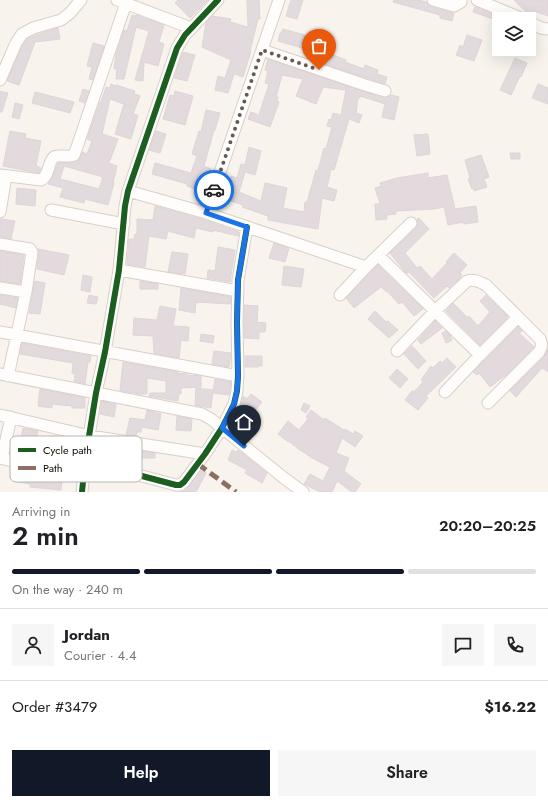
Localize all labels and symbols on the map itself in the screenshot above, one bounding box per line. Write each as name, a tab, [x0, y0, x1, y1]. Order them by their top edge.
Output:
pin	[302, 29, 336, 70]
courier	[194, 170, 234, 210]
pin	[227, 405, 261, 446]
legend	[10, 436, 142, 482]
text: Cycle path	[43, 442, 92, 458]
text: Path	[43, 460, 62, 476]

